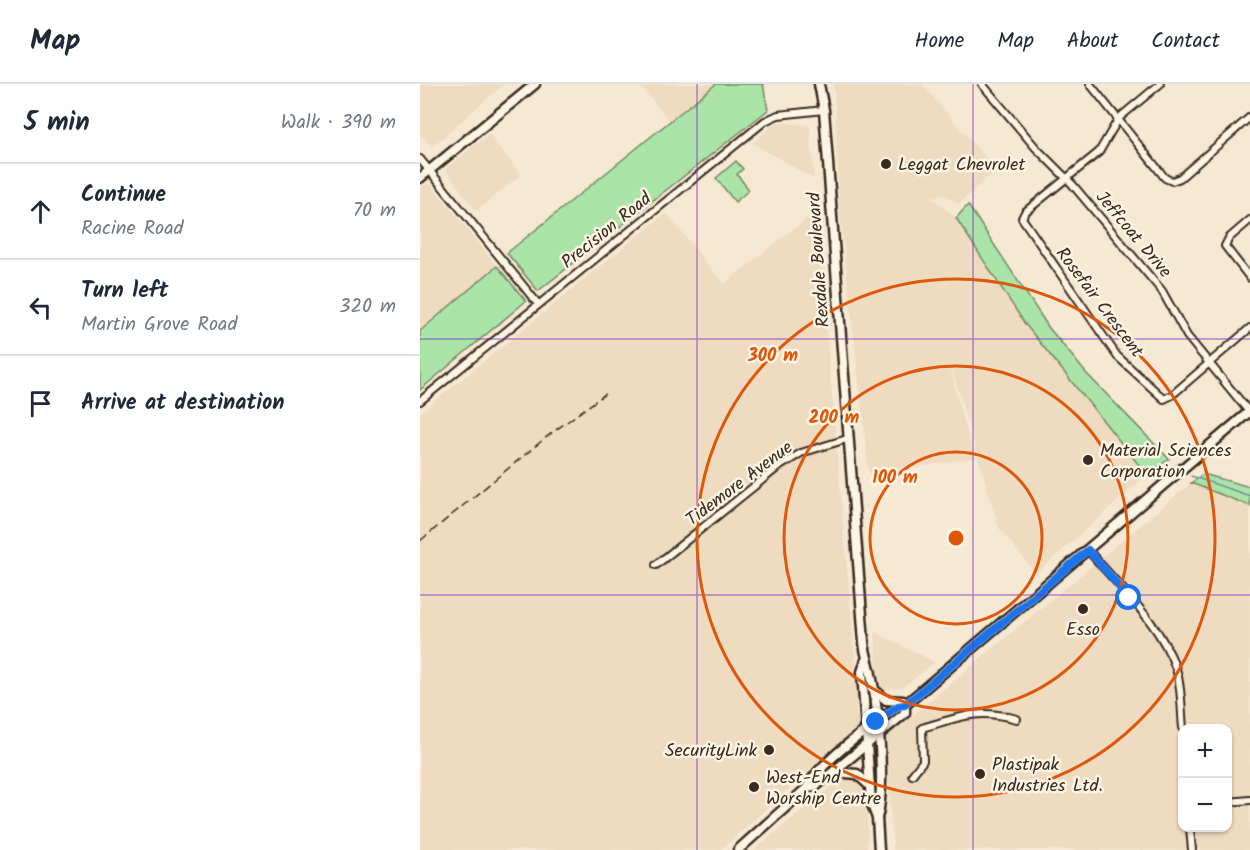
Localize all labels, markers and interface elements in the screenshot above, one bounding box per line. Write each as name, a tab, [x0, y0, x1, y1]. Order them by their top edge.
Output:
text: Map	[30, 19, 81, 64]
text: Home	[915, 25, 964, 58]
text: Map	[997, 25, 1034, 58]
text: About	[1067, 25, 1118, 58]
text: Contact	[1151, 25, 1220, 58]
text: 5 min	[24, 102, 90, 144]
text: Walk · 390 m	[281, 107, 396, 139]
place label: Leggat Chevrolet	[898, 151, 1026, 180]
marker: Leggat Chevrolet	[879, 157, 893, 171]
text: Continue	[81, 178, 166, 213]
street label: Precision Road	[555, 185, 659, 277]
street label: Jeffcoat Drive	[1088, 185, 1178, 285]
street label: Rexdale Boulevard	[800, 190, 839, 328]
icon: ahead	[24, 195, 57, 228]
text: 70 m	[353, 195, 396, 227]
text: Racine Road	[81, 213, 184, 245]
street label: Rosefair Crescent	[1047, 241, 1151, 365]
text: Turn left	[81, 274, 168, 309]
icon: left	[24, 291, 57, 324]
text: 320 m	[339, 291, 396, 323]
text: Martin Grove Road	[81, 309, 237, 341]
text: 300 m	[747, 342, 798, 371]
text: Arrive at destination	[81, 386, 284, 421]
icon: arrive	[24, 387, 57, 420]
text: 200 m	[809, 404, 860, 433]
street label: Tidemore Avenue	[680, 434, 800, 534]
place label: Material Sciences Corporation	[1100, 437, 1232, 487]
marker: Material Sciences Corporation	[1081, 453, 1095, 467]
text: 100 m	[872, 464, 918, 493]
centre of rings	[946, 528, 966, 548]
route start	[1115, 584, 1141, 610]
marker: Esso	[1076, 602, 1090, 616]
place label: Esso	[1066, 616, 1100, 645]
route end	[862, 708, 888, 734]
map controls	[1178, 724, 1232, 832]
button: +	[1178, 724, 1232, 778]
place label: SecurityLink	[665, 737, 758, 766]
marker: SecurityLink	[762, 743, 776, 757]
place label: Plastipak Industries Ltd.	[992, 751, 1103, 801]
place label: West-End Worship Centre	[766, 764, 881, 814]
marker: Plastipak Industries Ltd.	[973, 767, 987, 781]
button: −	[1178, 778, 1232, 832]
marker: West-End Worship Centre	[747, 780, 761, 794]

